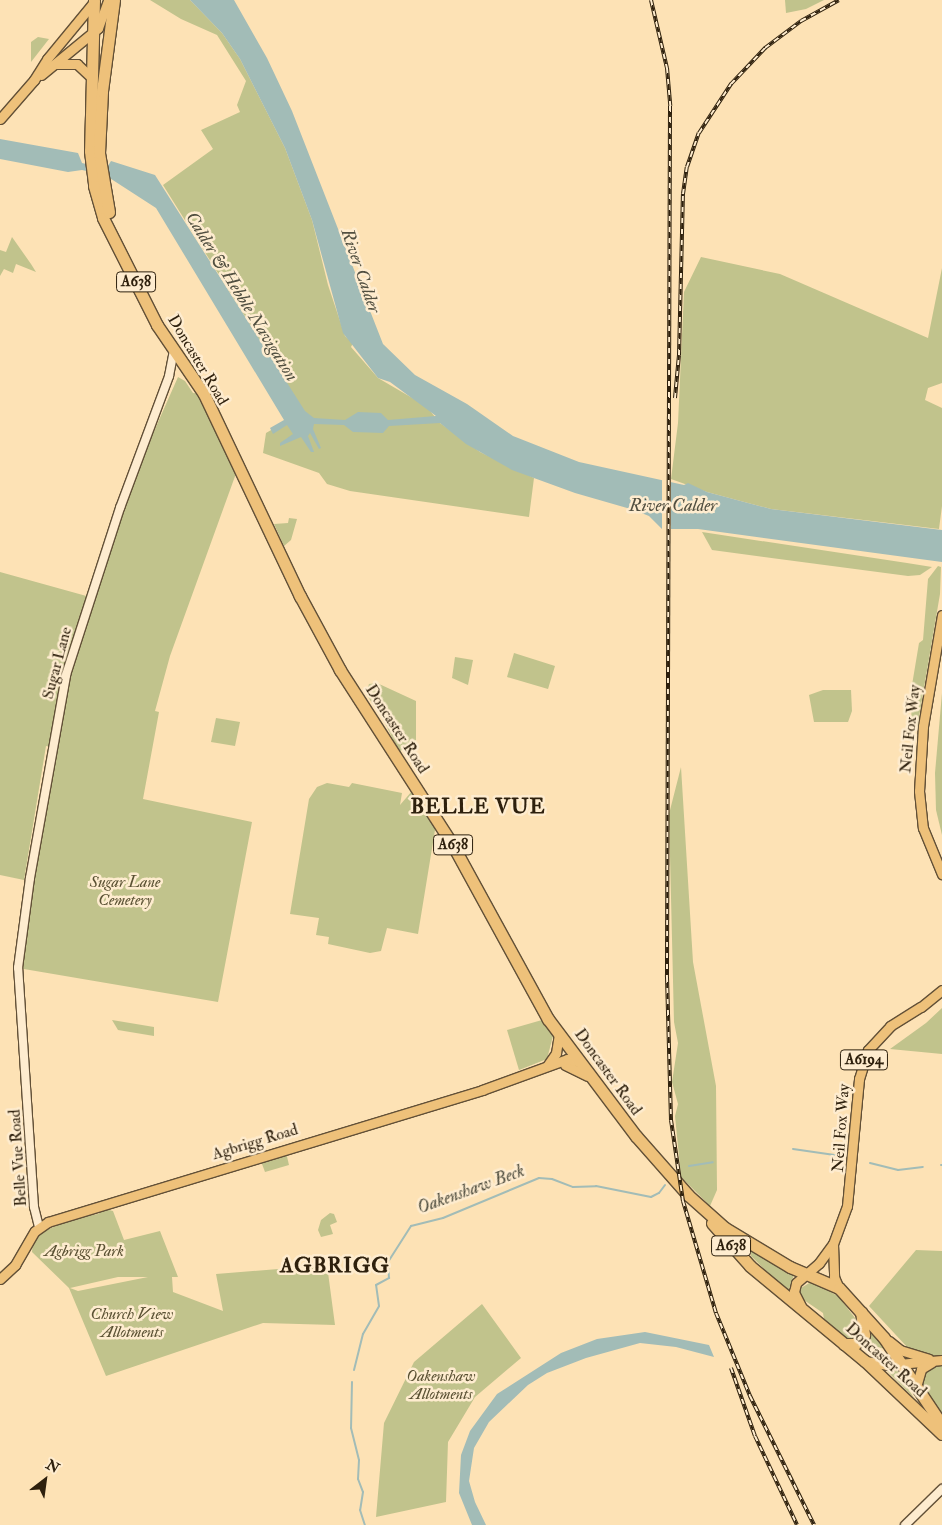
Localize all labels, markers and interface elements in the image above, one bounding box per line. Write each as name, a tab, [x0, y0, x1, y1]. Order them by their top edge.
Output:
water label: Calder & Hebble Navigation	[180, 208, 302, 386]
water label: River Calder	[335, 226, 385, 316]
road number: A638	[116, 270, 156, 294]
street label: Doncaster Road	[163, 311, 233, 409]
water label: River Calder	[629, 495, 717, 517]
street label: Sugar Lane	[38, 625, 76, 701]
street label: Doncaster Road	[361, 681, 433, 777]
street label: Neil Fox Way	[896, 684, 924, 774]
district label: BELLE VUE	[409, 794, 547, 820]
road number: A638	[433, 832, 473, 858]
park label: Sugar Lane Cemetery	[90, 872, 160, 910]
street label: Doncaster Road	[570, 1025, 646, 1119]
road number: A6194	[839, 1048, 889, 1072]
street label: Neil Fox Way	[828, 1083, 854, 1173]
street label: Belle Vue Road	[5, 1109, 31, 1207]
street label: Agbrigg Road	[210, 1120, 300, 1164]
water label: Oakenshaw Beck	[414, 1161, 528, 1219]
road number: A638	[711, 1234, 751, 1258]
park label: Agbrigg Park	[44, 1241, 124, 1261]
district label: AGBRIGG	[279, 1253, 391, 1279]
park label: Church View Allotments	[91, 1304, 173, 1342]
street label: Doncaster Road	[842, 1319, 930, 1401]
park label: Oakenshaw Allotments	[406, 1366, 476, 1404]
north arrow	[20, 1455, 70, 1505]
text: N	[43, 1456, 62, 1477]

